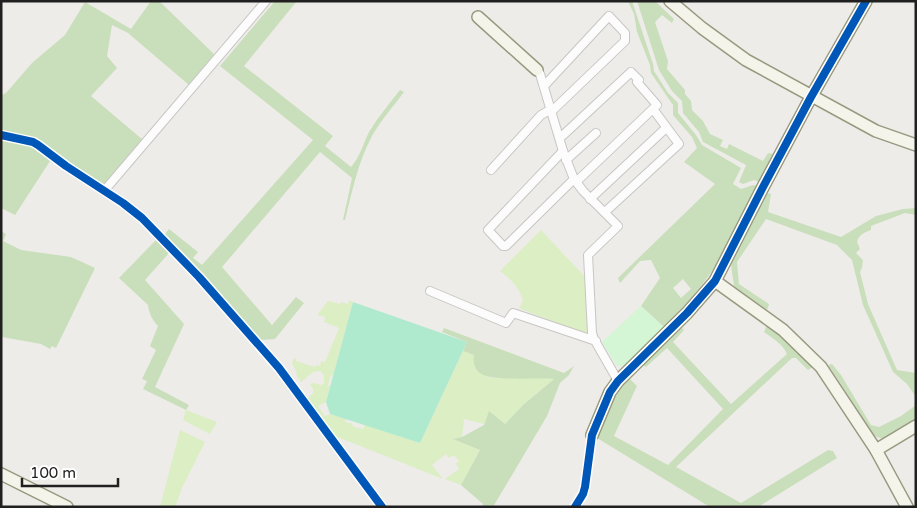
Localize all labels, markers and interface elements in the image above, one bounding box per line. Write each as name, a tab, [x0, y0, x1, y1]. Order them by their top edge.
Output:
scale bar	[22, 456, 119, 488]
text: 100 m	[30, 464, 76, 482]

